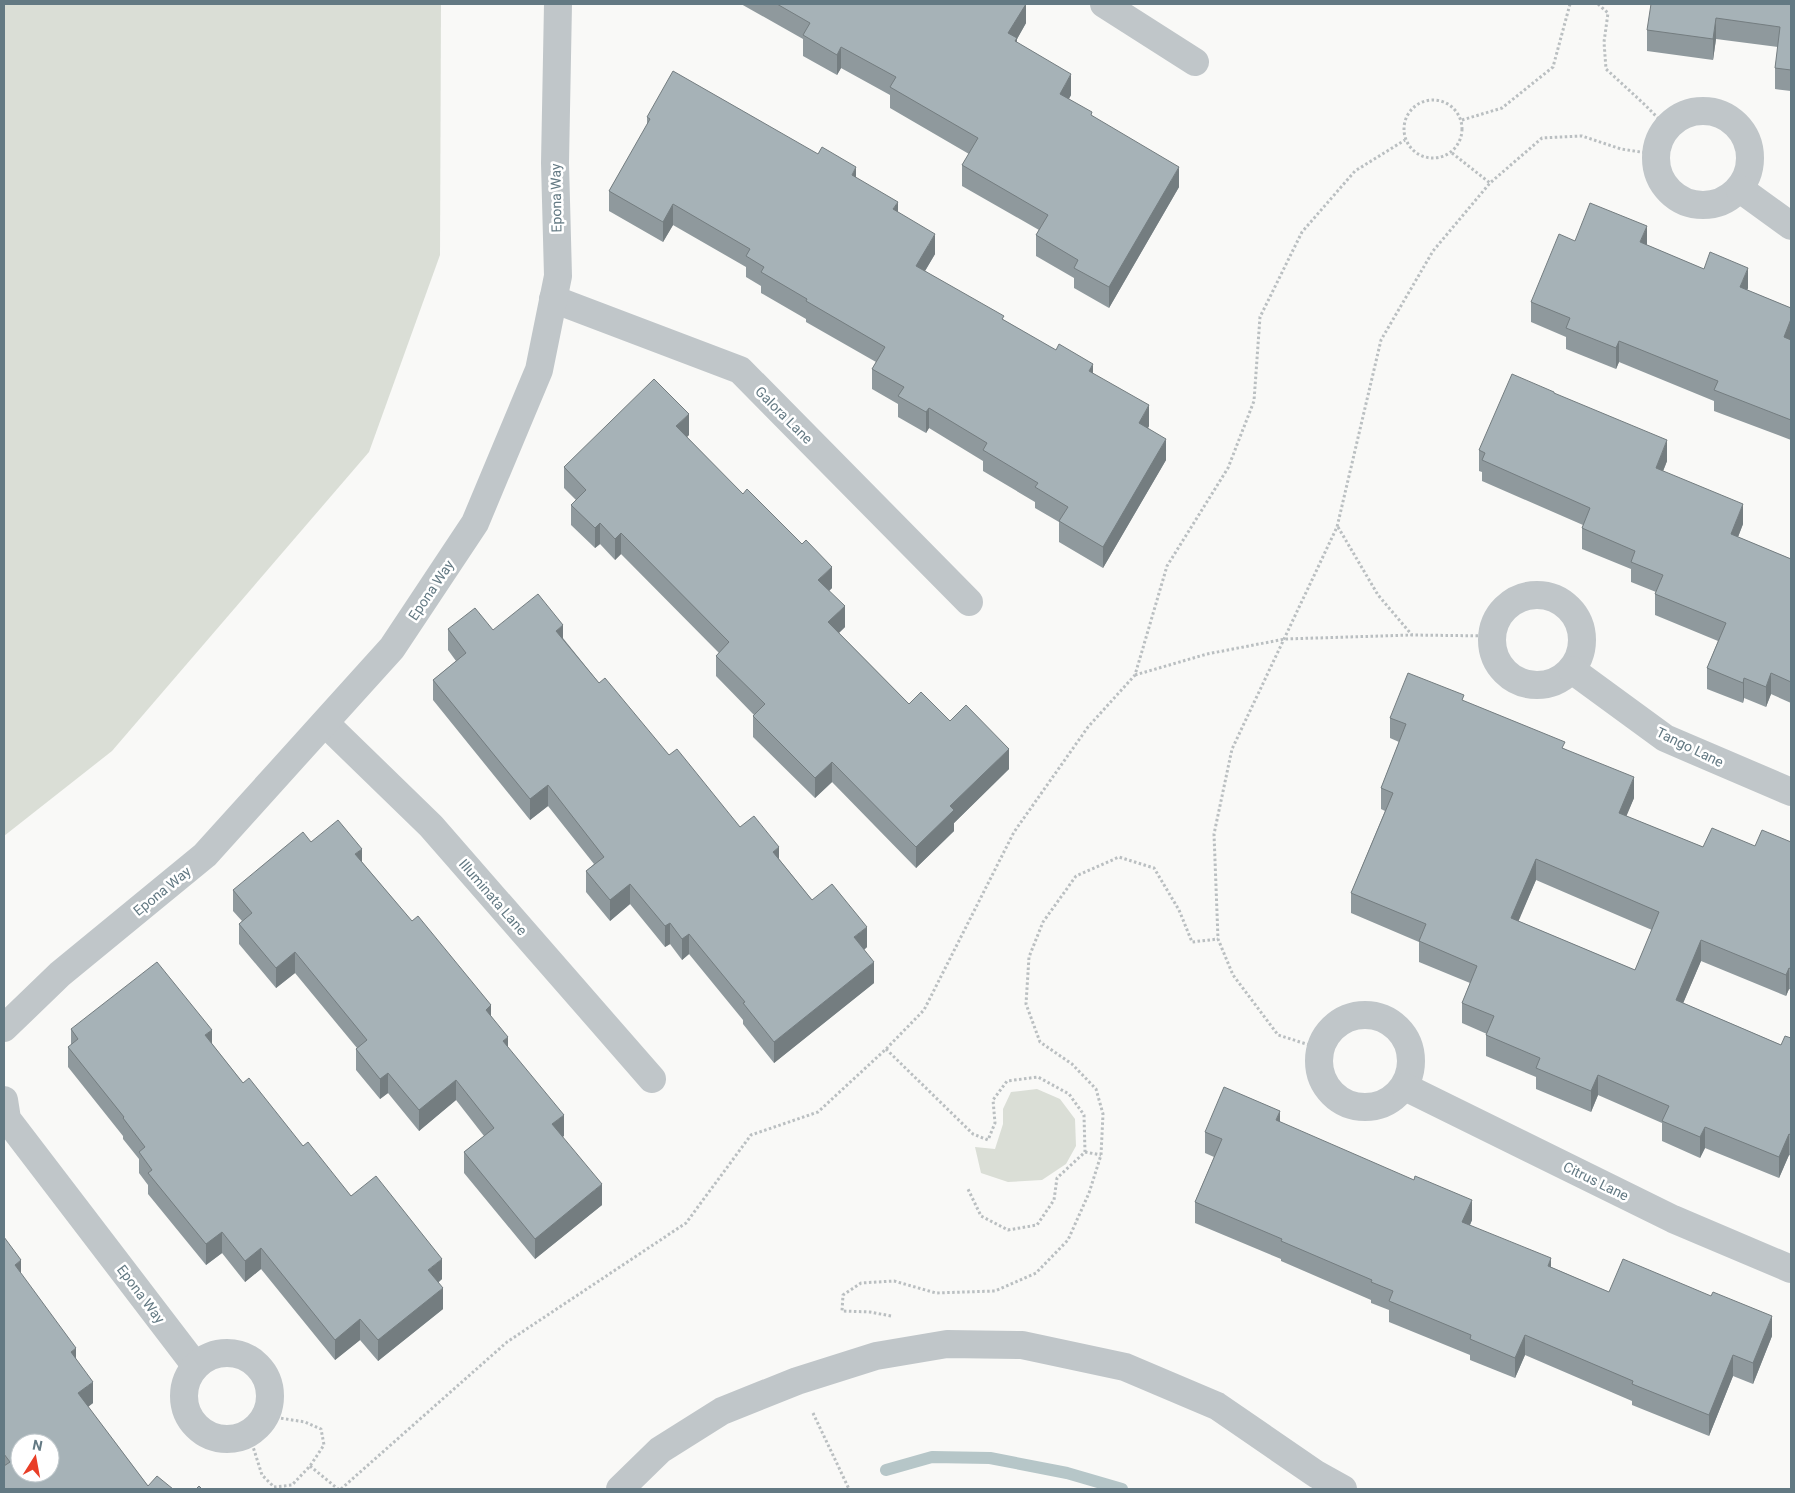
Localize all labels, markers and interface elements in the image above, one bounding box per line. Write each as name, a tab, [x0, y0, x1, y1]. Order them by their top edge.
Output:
street label: Epona Way	[547, 163, 565, 233]
street label: Galora Lane	[752, 383, 816, 447]
street label: Epona Way	[405, 557, 457, 623]
street label: Tango Lane	[1654, 724, 1726, 770]
street label: Illuminata Lane	[456, 856, 530, 938]
street label: Epona Way	[130, 863, 194, 919]
street label: Citrus Lane	[1561, 1158, 1631, 1204]
street label: Epona Way	[114, 1262, 168, 1327]
north arrow	[10, 1433, 60, 1483]
text: N	[31, 1436, 44, 1454]

